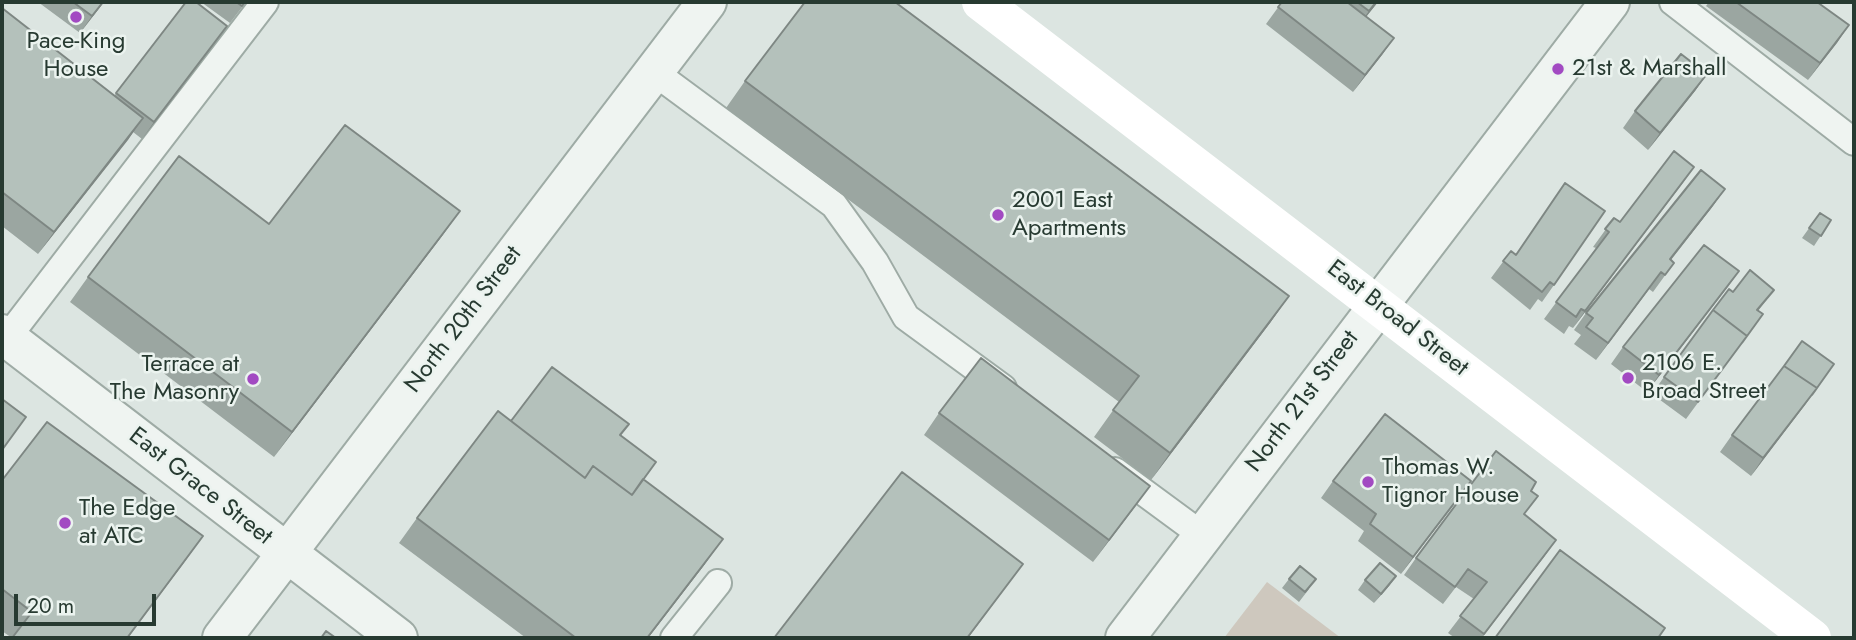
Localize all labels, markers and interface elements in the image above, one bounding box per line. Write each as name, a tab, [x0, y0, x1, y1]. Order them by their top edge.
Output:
marker: Pace-King House	[68, 9, 84, 25]
place label: Pace-King House	[27, 28, 125, 84]
place label: 21st & Marshall	[1572, 55, 1727, 83]
marker: 21st & Marshall	[1550, 61, 1566, 77]
place label: 2001 East Apartments	[1012, 187, 1126, 243]
marker: 2001 East Apartments	[990, 207, 1006, 223]
street label: North 20th Street	[399, 241, 529, 399]
street label: East Broad Street	[1321, 255, 1473, 383]
street label: North 21st Street	[1240, 326, 1366, 478]
place label: 2106 E. Broad Street	[1642, 350, 1766, 406]
place label: Terrace at The Masonry	[110, 351, 239, 407]
marker: 2106 E. Broad Street	[1620, 370, 1636, 386]
marker: Terrace at The Masonry	[245, 371, 261, 387]
street label: East Grace Street	[123, 422, 277, 552]
place label: Thomas W. Tignor House	[1382, 454, 1519, 510]
marker: Thomas W. Tignor House	[1360, 474, 1376, 490]
place label: The Edge at ATC	[79, 495, 175, 551]
marker: The Edge at ATC	[57, 515, 73, 531]
scale bar	[18, 580, 159, 624]
text: 20 m	[27, 591, 74, 621]

